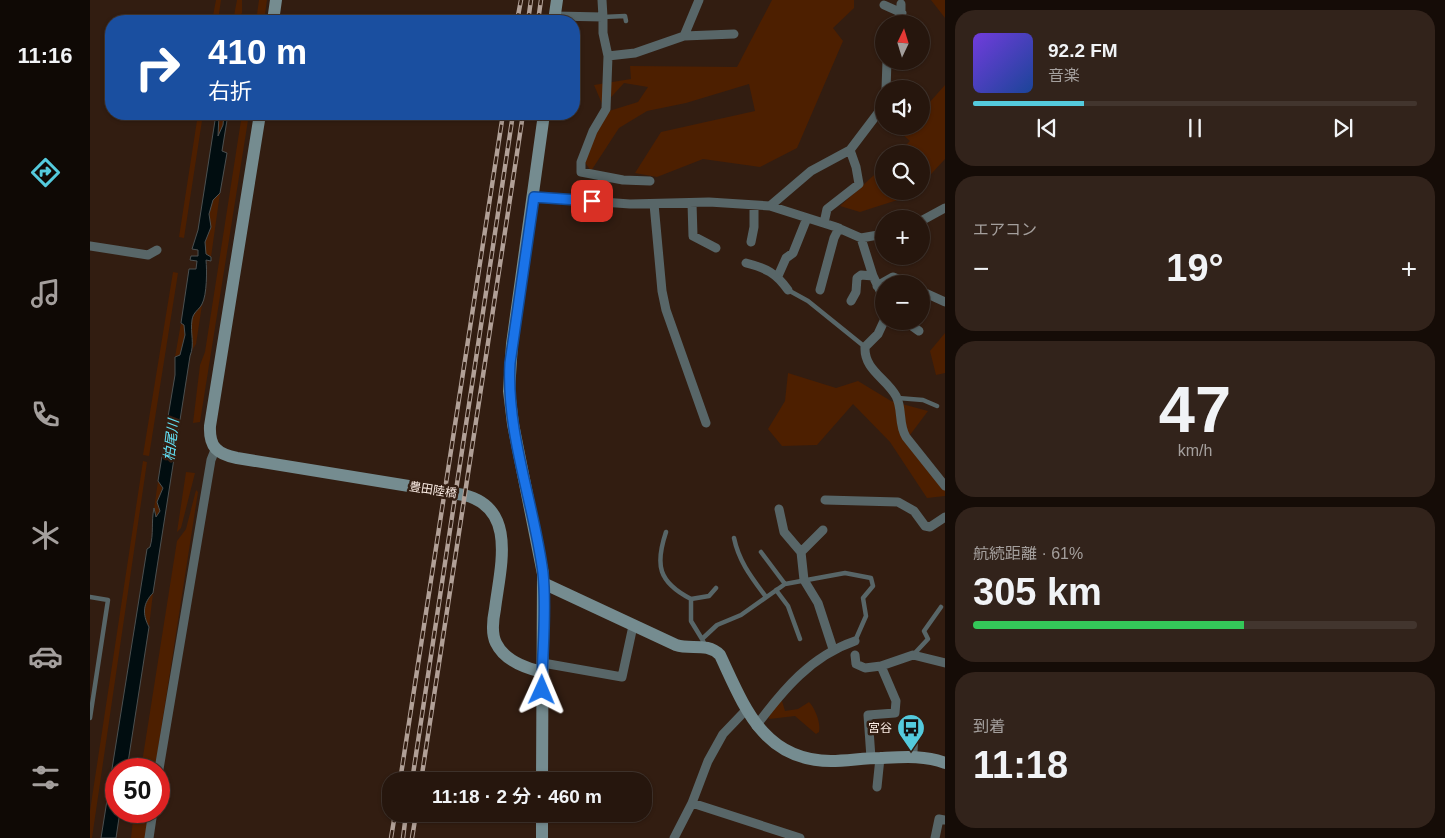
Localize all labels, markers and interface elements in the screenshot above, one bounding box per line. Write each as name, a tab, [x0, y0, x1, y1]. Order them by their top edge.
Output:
north arrow	[875, 15, 930, 70]
map controls	[875, 15, 930, 330]
text: 410 m	[208, 32, 307, 71]
icon: right	[125, 35, 190, 100]
text: 92.2 FM	[1048, 40, 1118, 61]
text: 11:16	[17, 43, 73, 68]
text: 音楽	[1048, 67, 1080, 84]
text: 右折	[208, 79, 252, 104]
button: sound	[875, 80, 930, 135]
icon: previous	[1033, 114, 1061, 142]
icon: pause	[1181, 114, 1209, 142]
icon: next	[1329, 114, 1357, 142]
button: search	[875, 145, 930, 200]
icon: directions	[28, 155, 63, 190]
pin	[571, 180, 613, 222]
icon: arrive	[578, 187, 606, 215]
button: +	[875, 210, 930, 265]
text: エアコン	[973, 221, 1037, 238]
text: 19°	[1166, 247, 1224, 289]
text: −	[973, 253, 989, 284]
text: +	[1401, 253, 1417, 284]
button: −	[875, 275, 930, 330]
icon: music	[28, 276, 63, 311]
text: 47	[1159, 373, 1231, 446]
icon: phone	[28, 397, 63, 432]
water label: 柏尾川	[161, 416, 182, 462]
text: km/h	[1178, 442, 1212, 459]
street label: 豊田陸橋	[408, 479, 458, 501]
icon: climate	[28, 518, 63, 553]
text: 航続距離 · 61%	[973, 545, 1083, 562]
text: 305 km	[973, 571, 1102, 613]
icon: car	[28, 639, 63, 674]
position arrow	[515, 663, 567, 715]
bus stop icon: 宮谷	[896, 713, 926, 752]
text: 到着	[973, 718, 1005, 735]
place label: 宮谷	[868, 721, 892, 735]
text: 11:18	[973, 744, 1068, 786]
speed limit sign: 50	[105, 758, 170, 823]
icon: filters	[28, 760, 63, 795]
text: 11:18 · 2 分 · 460 m	[432, 786, 602, 807]

